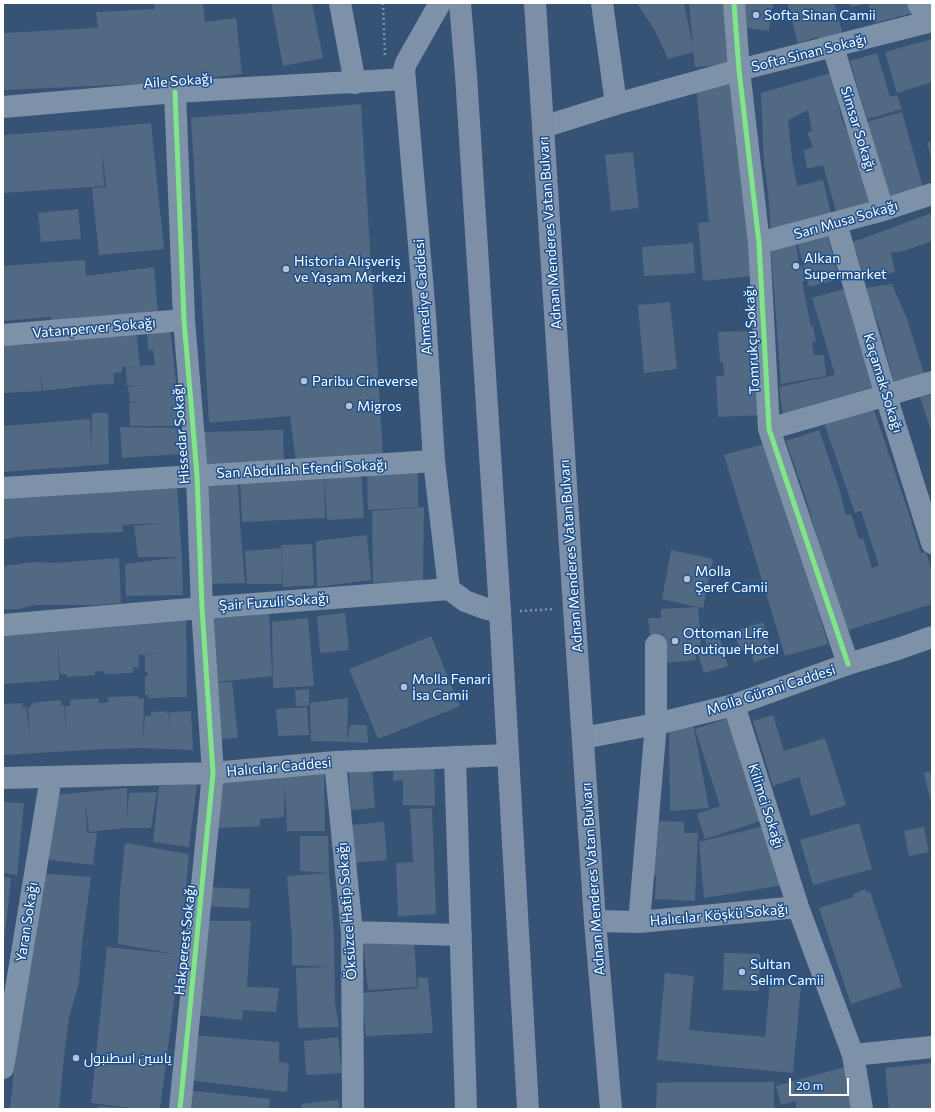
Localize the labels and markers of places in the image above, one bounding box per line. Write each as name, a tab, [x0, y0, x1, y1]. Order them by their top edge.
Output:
place label: Softa Sinan Camii	[764, 7, 876, 23]
marker: Softa Sinan Camii	[751, 10, 761, 20]
place label: Alkan Supermarket	[804, 250, 887, 282]
place label: Historia Alışveriş ve Yaşam Merkezi	[294, 253, 406, 286]
marker: Alkan Supermarket	[791, 261, 801, 271]
marker: Historia Alışveriş ve Yaşam Merkezi	[281, 264, 291, 274]
place label: Paribu Cineverse	[312, 373, 418, 389]
marker: Paribu Cineverse	[299, 376, 309, 386]
place label: Migros	[357, 398, 402, 414]
marker: Migros	[344, 401, 354, 411]
place label: Molla Şeref Camii	[695, 563, 768, 596]
marker: Molla Şeref Camii	[682, 574, 692, 584]
place label: Ottoman Life Boutique Hotel	[683, 625, 779, 658]
marker: Ottoman Life Boutique Hotel	[670, 636, 680, 646]
place label: Molla Fenari İsa Camii	[412, 671, 490, 704]
marker: Molla Fenari İsa Camii	[399, 682, 409, 692]
place label: Sultan Selim Camii	[750, 956, 824, 988]
marker: Sultan Selim Camii	[737, 967, 747, 977]
place label: ياسين اسطنبول	[84, 1050, 172, 1066]
marker: ياسين اسطنبول	[71, 1053, 81, 1063]

